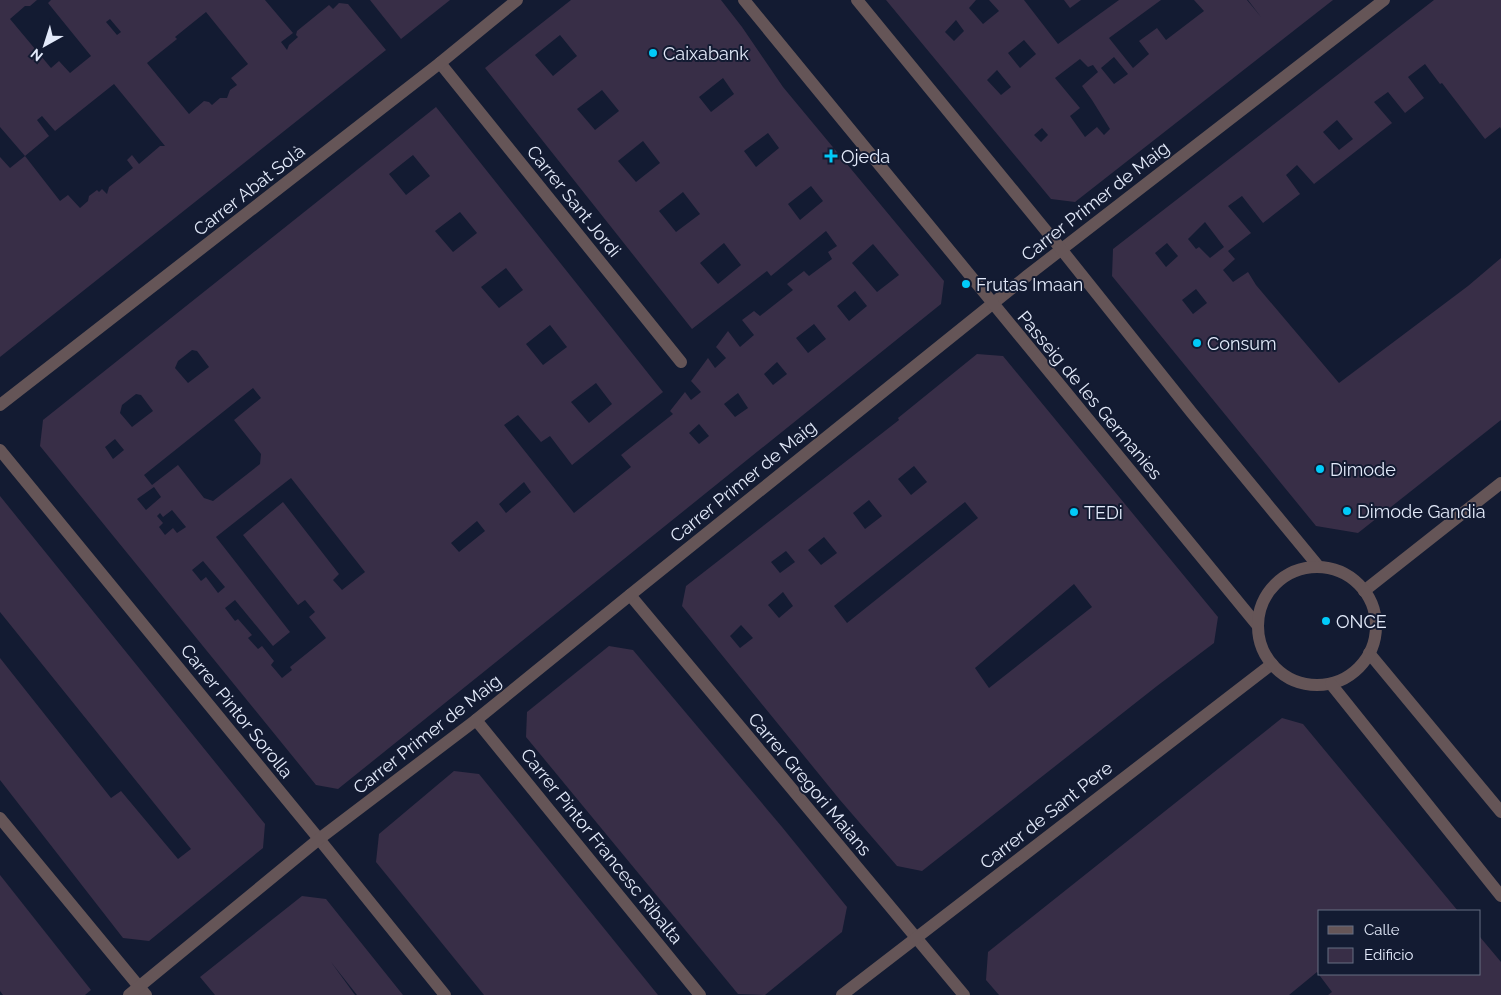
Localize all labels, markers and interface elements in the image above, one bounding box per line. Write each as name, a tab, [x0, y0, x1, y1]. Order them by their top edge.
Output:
north arrow	[20, 20, 70, 70]
place label: Caixabank	[663, 43, 749, 64]
text: N	[28, 46, 46, 65]
marker: Caixabank	[647, 47, 659, 59]
street label: Carrer Primer de Maig	[1017, 137, 1173, 265]
street label: Carrer Abat Solà	[189, 140, 309, 240]
street label: Carrer Sant Jordi	[523, 141, 625, 261]
place label: Ojeda	[841, 146, 890, 167]
marker: Ojeda	[825, 150, 837, 162]
place label: Frutas Imaan	[976, 274, 1083, 295]
marker: Frutas Imaan	[960, 278, 972, 290]
street label: Passeig de les Germanies	[1013, 307, 1167, 484]
place label: Consum	[1207, 333, 1276, 354]
marker: Consum	[1191, 337, 1203, 349]
street label: Carrer Primer de Maig	[666, 416, 820, 546]
place label: Dimode	[1330, 459, 1396, 480]
marker: Dimode	[1314, 463, 1326, 475]
place label: Dimode Gandia	[1357, 501, 1486, 522]
place label: TEDi	[1084, 502, 1123, 523]
marker: Dimode Gandia	[1341, 505, 1353, 517]
marker: TEDi	[1068, 506, 1080, 518]
place label: ONCE	[1336, 611, 1387, 632]
marker: ONCE	[1320, 615, 1332, 627]
street label: Carrer Pintor Sorolla	[177, 640, 297, 782]
street label: Carrer Primer de Maig	[349, 670, 505, 798]
street label: Carrer Gregori Maians	[744, 708, 876, 860]
street label: Carrer Pintor Francesc Ribalta	[517, 744, 687, 948]
street label: Carrer de Sant Pere	[976, 757, 1117, 873]
legend	[1318, 910, 1481, 975]
text: Calle	[1364, 921, 1400, 939]
text: Edificio	[1364, 946, 1414, 964]

